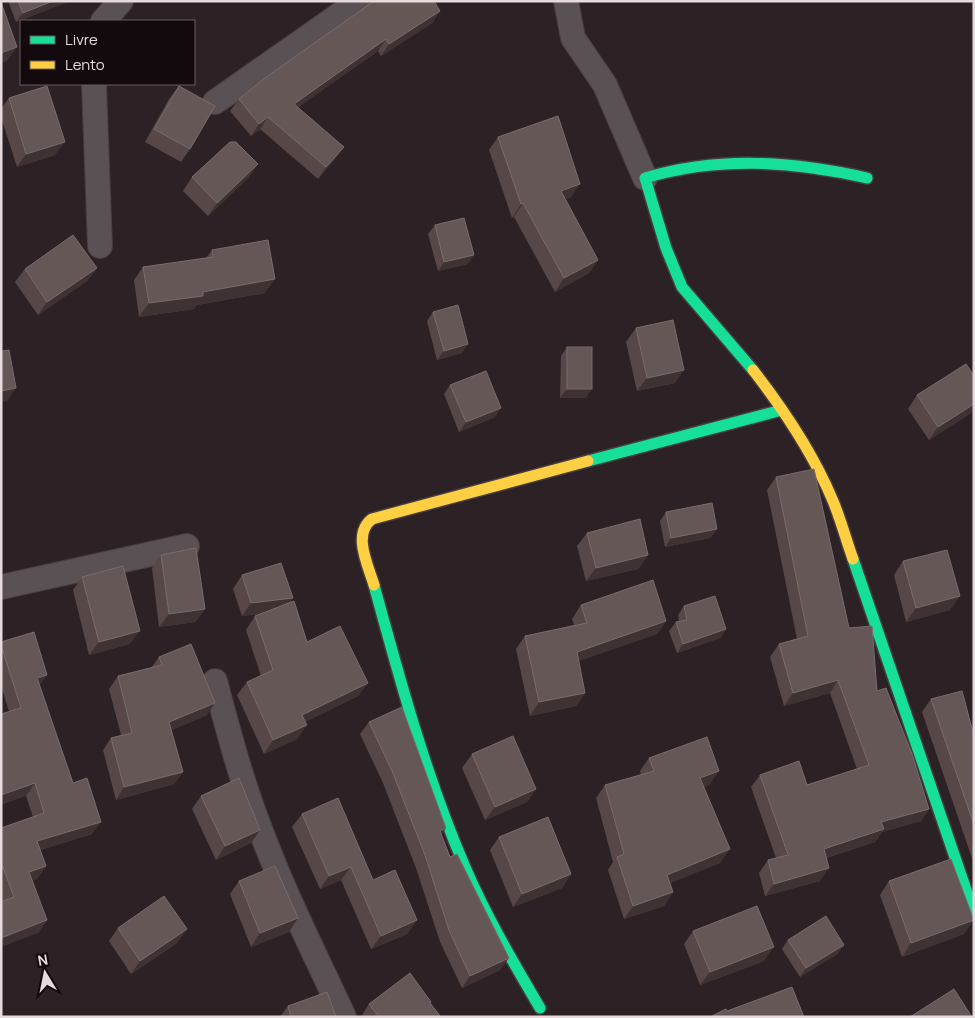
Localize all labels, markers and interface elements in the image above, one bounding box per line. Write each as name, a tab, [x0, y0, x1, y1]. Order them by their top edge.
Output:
legend	[20, 20, 195, 85]
text: Livre	[65, 29, 98, 50]
text: Lento	[65, 54, 105, 75]
north arrow	[20, 948, 70, 998]
text: N	[36, 949, 49, 970]

